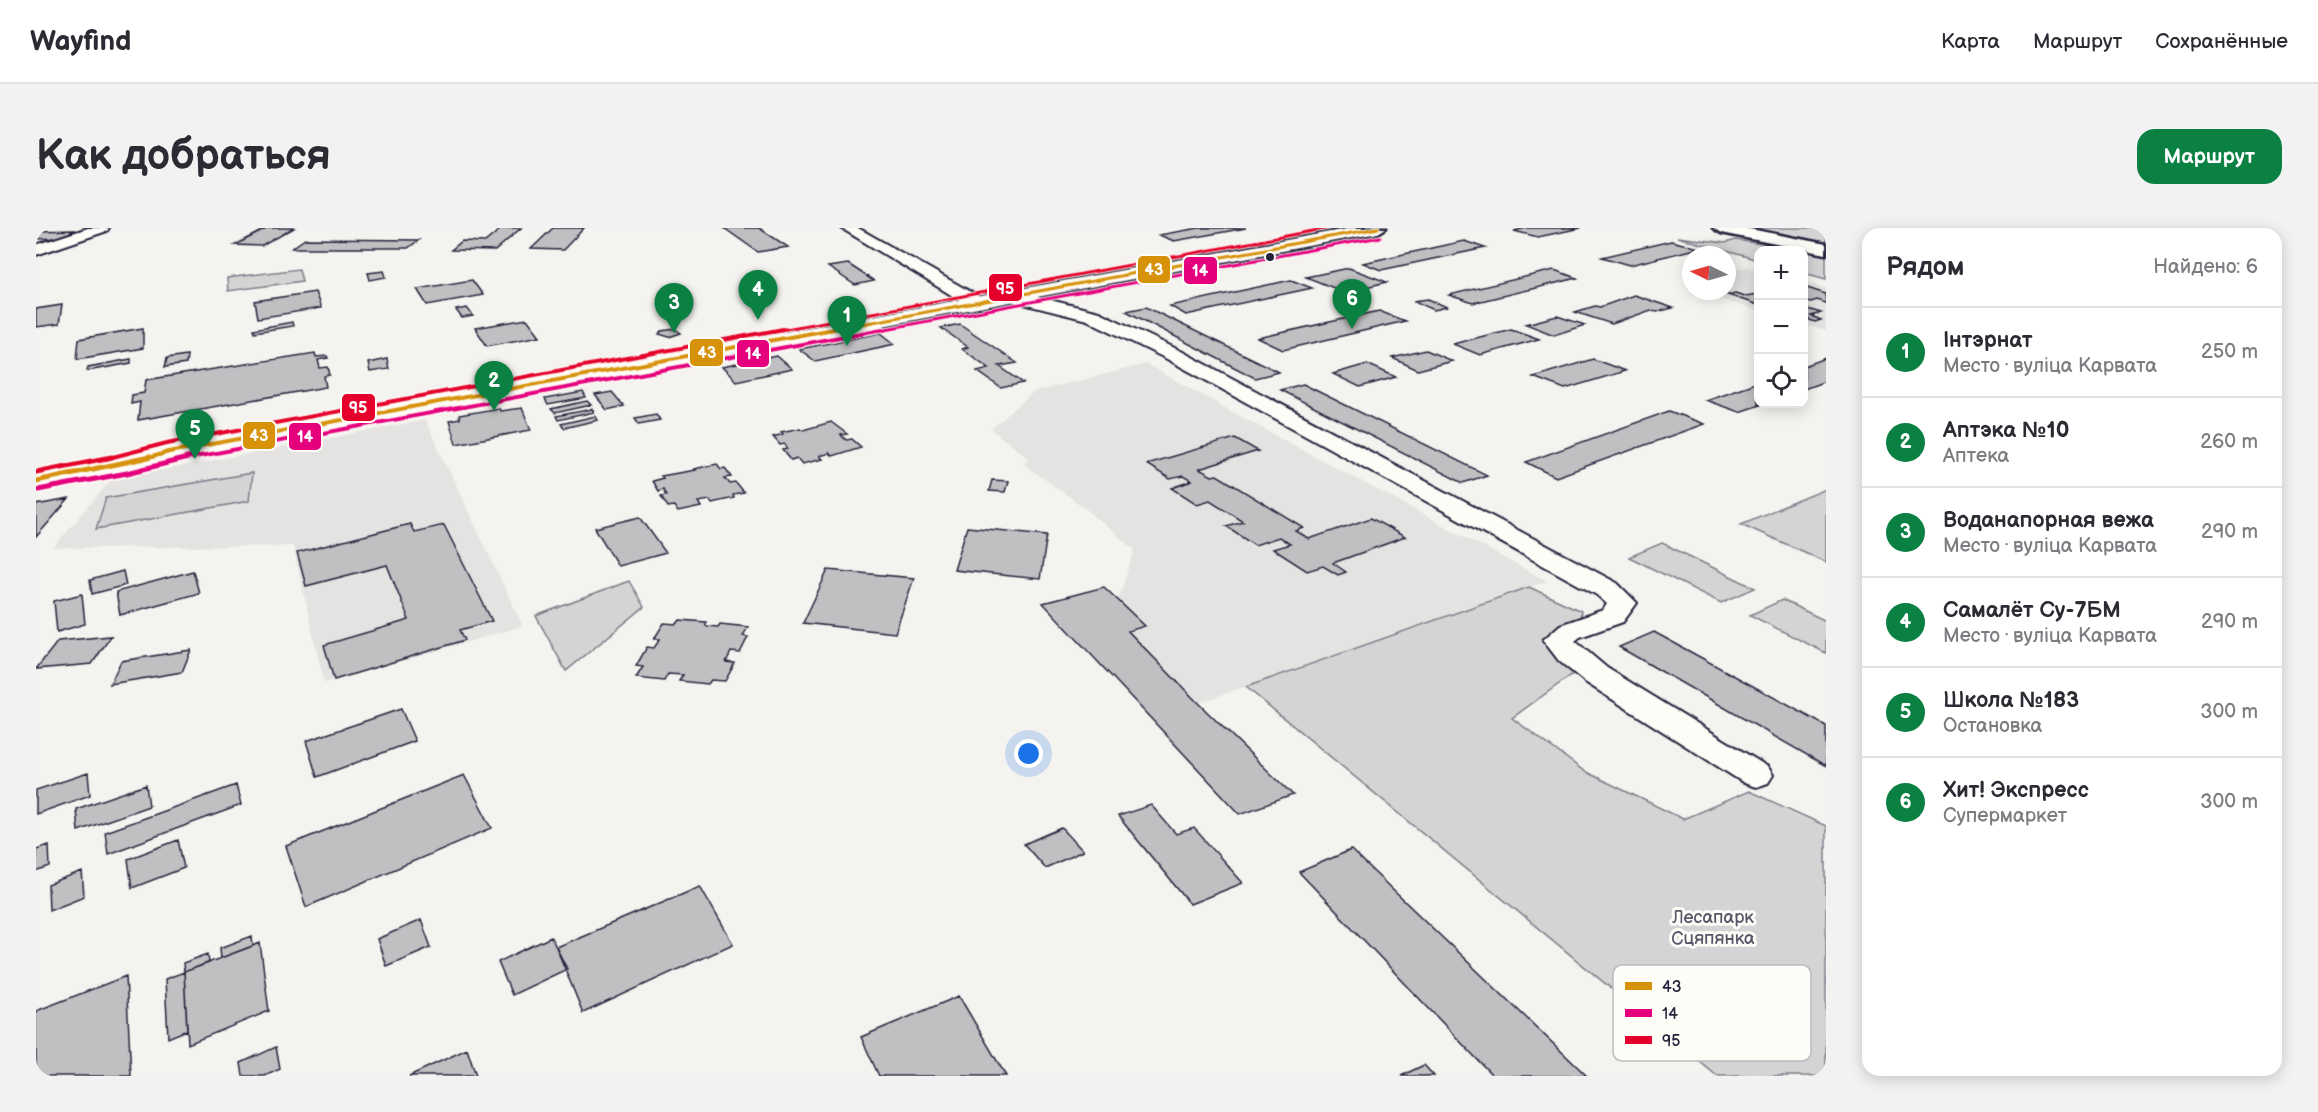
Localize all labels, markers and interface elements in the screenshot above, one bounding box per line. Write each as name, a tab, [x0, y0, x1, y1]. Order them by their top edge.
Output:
text: Wayfind	[30, 25, 131, 58]
text: Карта	[1941, 29, 2000, 54]
text: Маршрут	[2033, 29, 2122, 54]
text: Сохранённые	[2155, 29, 2288, 54]
button: Маршрут	[2137, 129, 2282, 184]
text: Как добраться	[36, 131, 331, 182]
north arrow	[1682, 246, 1736, 300]
map controls	[1754, 246, 1808, 408]
button: +	[1754, 246, 1808, 300]
unlabelled marker	[1264, 251, 1276, 263]
text: Рядом	[1886, 252, 1964, 283]
line badge: 43	[1137, 255, 1171, 284]
text: Найдено: 6	[2153, 255, 2258, 279]
line badge: 14	[1183, 256, 1218, 285]
text: 43	[1145, 261, 1163, 280]
text: 14	[1192, 262, 1209, 281]
pin: 4	[738, 270, 778, 320]
line badge: 95	[988, 273, 1023, 302]
pin: 6	[1332, 279, 1372, 329]
text: 95	[996, 280, 1014, 299]
pin: 3	[654, 284, 694, 333]
pin: 1	[828, 296, 866, 346]
button: −	[1754, 300, 1808, 354]
text: Інтэрнат	[1943, 327, 2033, 354]
line badge: 43	[689, 338, 724, 367]
line badge: 14	[736, 339, 770, 368]
text: 1	[1901, 340, 1910, 364]
text: 250 m	[2201, 340, 2258, 364]
text: 43	[698, 344, 716, 363]
text: 14	[745, 345, 762, 364]
button: locate	[1754, 354, 1808, 408]
text: Место · вуліца Карвата	[1943, 354, 2157, 378]
pin: 2	[474, 362, 514, 411]
line badge: 95	[341, 393, 376, 422]
text: 95	[349, 399, 367, 418]
pin: 5	[176, 410, 214, 459]
text: Аптэка №10	[1943, 417, 2070, 444]
line badge: 43	[242, 421, 276, 450]
line badge: 14	[288, 422, 322, 451]
text: 43	[250, 427, 268, 446]
text: 14	[297, 428, 314, 447]
text: 2	[1900, 430, 1911, 454]
text: 260 m	[2200, 430, 2258, 454]
text: Аптека	[1943, 444, 2009, 468]
text: Воданапорная вежа	[1943, 507, 2154, 534]
text: 3	[1900, 520, 1911, 544]
text: 290 m	[2201, 520, 2258, 544]
text: Место · вуліца Карвата	[1943, 534, 2157, 558]
text: Самалёт Су-7БМ	[1943, 597, 2121, 624]
text: 4	[1900, 610, 1911, 634]
text: 290 m	[2201, 610, 2258, 634]
text: Место · вуліца Карвата	[1943, 624, 2157, 648]
text: Школа №183	[1943, 687, 2079, 714]
text: 5	[1900, 700, 1911, 724]
text: 300 m	[2200, 700, 2258, 724]
text: Остановка	[1943, 714, 2042, 738]
your location	[1014, 739, 1043, 768]
text: Хит! Экспресс	[1943, 777, 2089, 804]
text: 6	[1899, 790, 1912, 814]
text: 300 m	[2200, 790, 2258, 814]
text: Супермаркет	[1943, 804, 2067, 828]
park label: Лесапарк Сцяпянка	[1671, 907, 1755, 949]
legend	[1613, 965, 1811, 1061]
text: 43	[1662, 978, 1682, 997]
text: 14	[1662, 1005, 1678, 1024]
text: 95	[1662, 1032, 1680, 1051]

